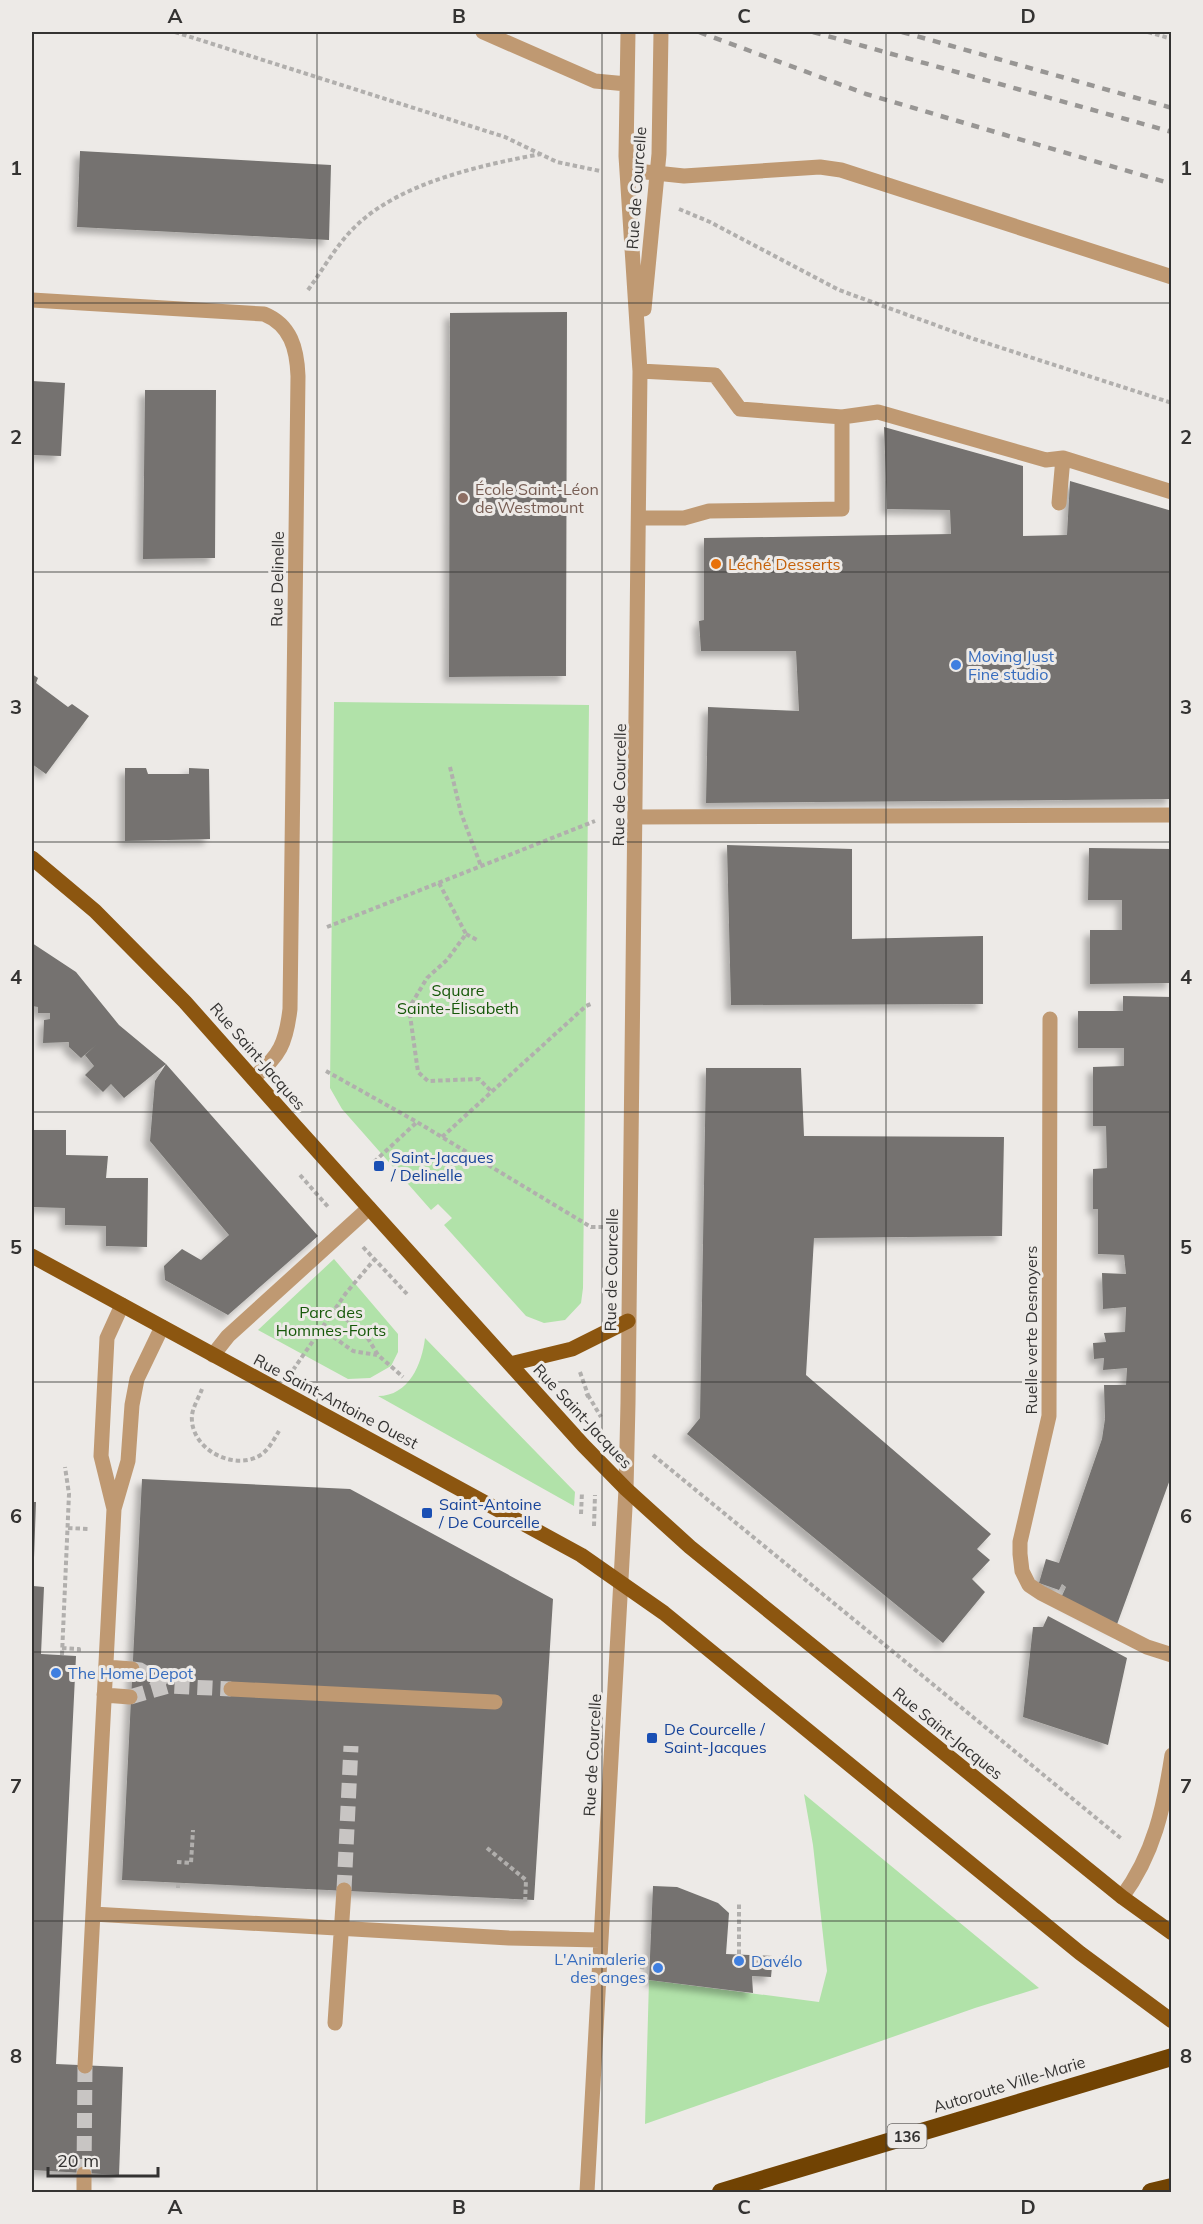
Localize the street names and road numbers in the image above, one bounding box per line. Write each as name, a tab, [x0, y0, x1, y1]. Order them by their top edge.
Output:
street label: Rue de Courcelle	[622, 126, 650, 250]
street label: Rue Delinelle	[266, 531, 288, 627]
street label: Rue de Courcelle	[608, 723, 630, 847]
street label: Rue Saint-Jacques	[206, 998, 310, 1114]
street label: Rue de Courcelle	[600, 1208, 622, 1332]
street label: Ruelle verte Desnoyers	[1021, 1245, 1041, 1414]
street label: Rue Saint-Antoine Ouest	[250, 1349, 422, 1453]
street label: Rue Saint-Jacques	[529, 1359, 637, 1473]
street label: Rue Saint-Jacques	[889, 1682, 1007, 1784]
street label: Rue de Courcelle	[579, 1693, 605, 1817]
street label: Autoroute Ville-Marie	[930, 2051, 1088, 2117]
road number: 136	[888, 2124, 926, 2148]

